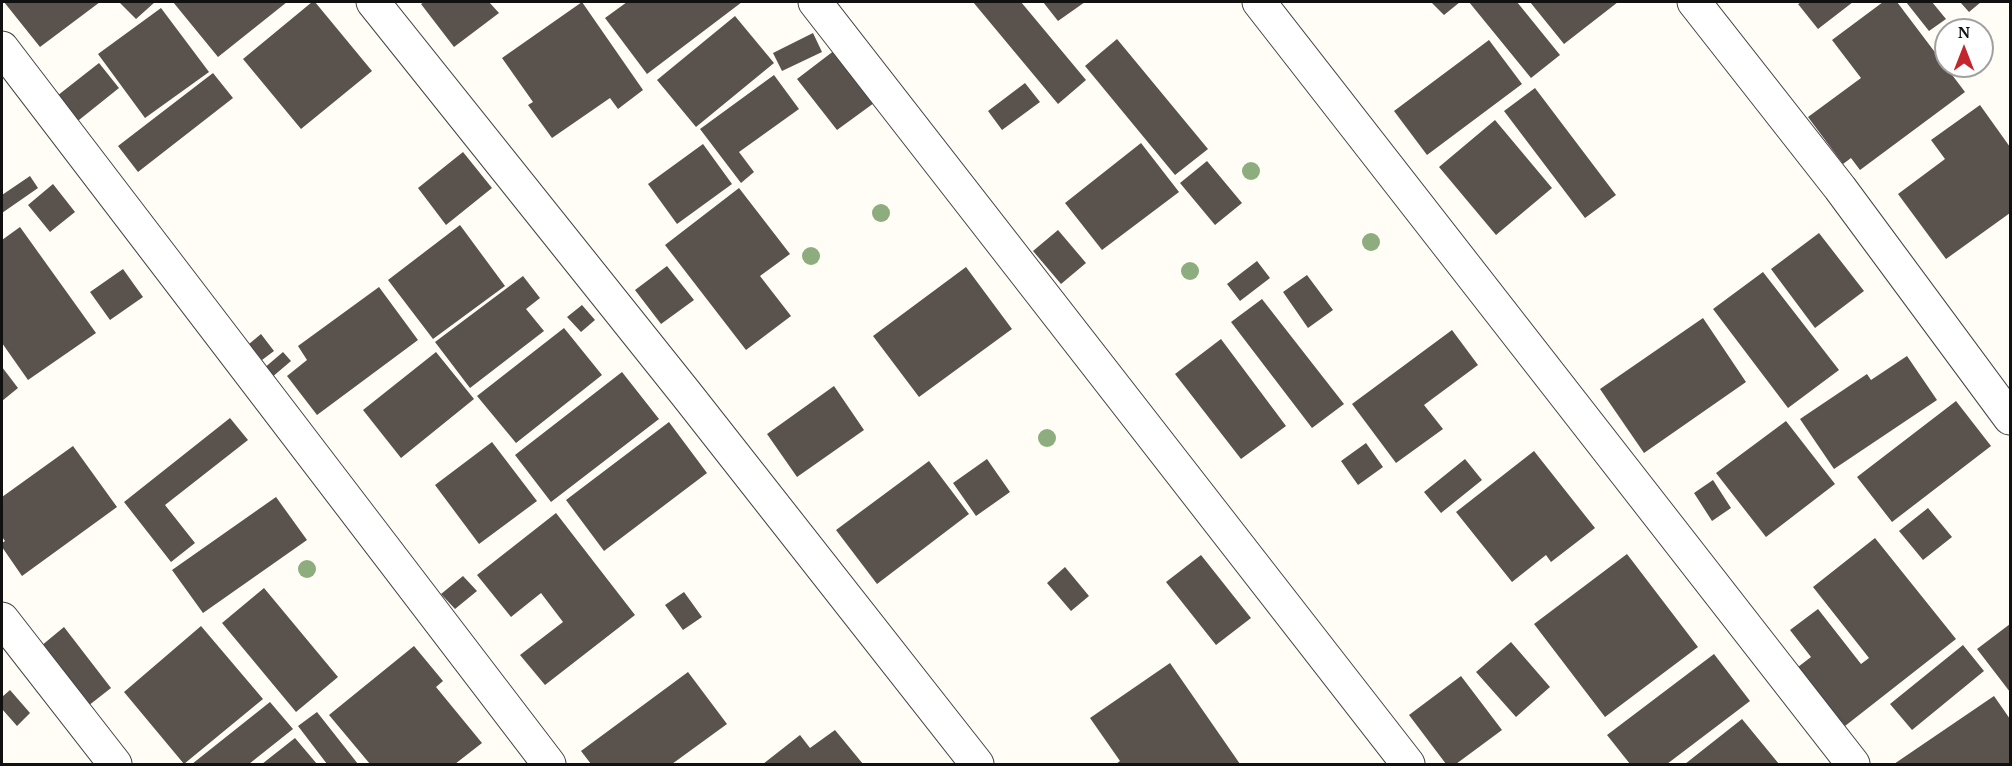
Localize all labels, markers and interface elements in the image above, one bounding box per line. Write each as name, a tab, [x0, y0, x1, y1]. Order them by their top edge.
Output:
north arrow	[1934, 18, 1994, 78]
text: N	[1958, 21, 1970, 43]

